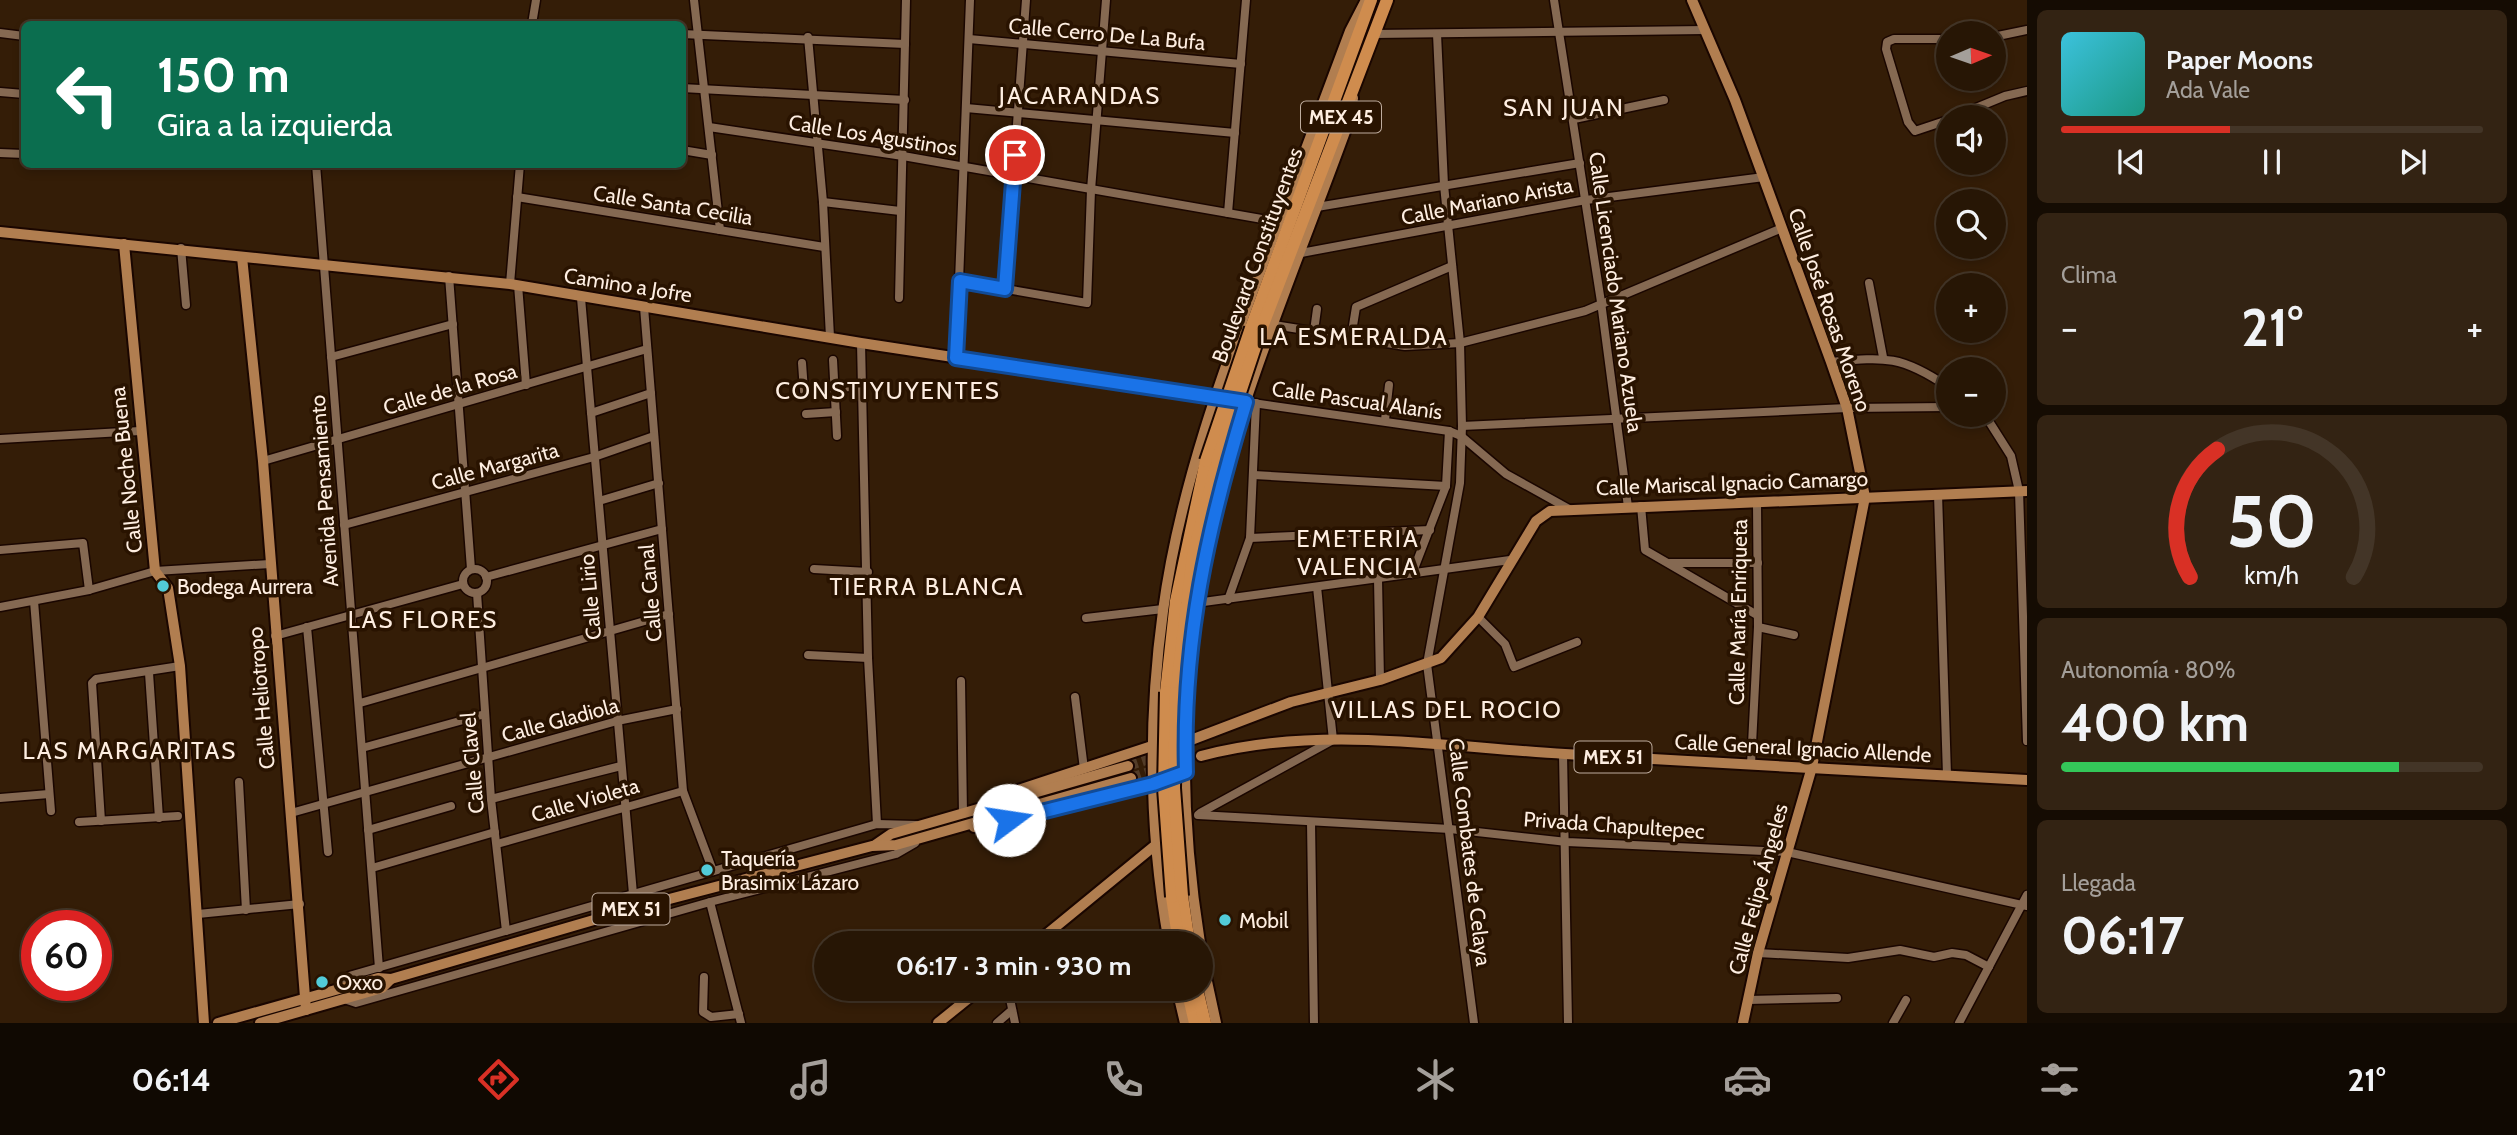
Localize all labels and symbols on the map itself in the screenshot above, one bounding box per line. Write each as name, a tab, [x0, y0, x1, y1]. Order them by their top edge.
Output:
street label: Calle Cerro De La Bufa	[1008, 13, 1206, 55]
north arrow	[1936, 21, 2006, 91]
district label: JACARANDAS	[998, 81, 1161, 110]
district label: SAN JUAN	[1503, 93, 1625, 122]
road number: MEX 45	[1301, 102, 1381, 132]
street label: Calle Los Agustinos	[787, 109, 959, 161]
pin	[985, 125, 1045, 185]
street label: Boulevard Constituyentes	[1206, 144, 1308, 366]
street label: Calle Licenciado Mariano Azuela	[1584, 150, 1648, 434]
street label: Calle Mariano Arista	[1399, 172, 1575, 230]
street label: Calle Santa Cecilia	[592, 180, 754, 230]
street label: Calle José Rosas Moreno	[1783, 205, 1877, 415]
street label: Camino a Jofre	[562, 263, 694, 307]
district label: LA ESMERALDA	[1259, 322, 1449, 351]
street label: Calle de la Rosa	[380, 358, 520, 420]
district label: CONSTIYUYENTES	[775, 376, 1001, 405]
street label: Calle Pascual Alanís	[1270, 376, 1444, 424]
street label: Calle Noche Buena	[105, 386, 147, 554]
street label: Avenida Pensamiento	[305, 394, 343, 588]
street label: Calle Margarita	[429, 437, 561, 495]
street label: Calle Mariscal Ignacio Camargo	[1596, 466, 1868, 500]
street label: Calle María Enriqueta	[1724, 519, 1752, 705]
district label: EMETERIA VALENCIA	[1296, 524, 1420, 581]
street label: Calle Canal	[633, 543, 667, 643]
street label: Calle Lirio	[574, 553, 606, 641]
district label: TIERRA BLANCA	[830, 572, 1024, 601]
place label: Bodega Aurrera	[177, 574, 313, 599]
marker: Bodega Aurrera	[155, 578, 171, 594]
district label: LAS FLORES	[348, 605, 498, 634]
street label: Calle Heliotropo	[242, 626, 280, 770]
street label: Calle Gladiola	[499, 692, 621, 748]
district label: VILLAS DEL ROCIO	[1331, 695, 1563, 724]
street label: Calle Clavel	[455, 711, 489, 815]
street label: Calle General Ignacio Allende	[1674, 729, 1932, 767]
district label: LAS MARGARITAS	[23, 736, 237, 765]
street label: Calle Combates de Celaya	[1444, 737, 1496, 967]
road number: MEX 51	[1574, 742, 1652, 772]
street label: Calle Violeta	[528, 773, 642, 827]
position arrow	[972, 783, 1046, 857]
street label: Calle Felipe Ángeles	[1723, 801, 1793, 977]
street label: Privada Chapultepec	[1523, 806, 1705, 844]
place label: Taquería Brasimix Lázaro	[721, 846, 859, 895]
marker: Taquería Brasimix Lázaro	[699, 862, 715, 878]
road number: MEX 51	[592, 894, 670, 925]
place label: Mobil	[1239, 908, 1288, 933]
speed limit sign: 60	[21, 910, 112, 1001]
marker: Mobil	[1217, 912, 1233, 928]
place label: Oxxo	[336, 970, 383, 995]
marker: Oxxo	[314, 974, 330, 990]

